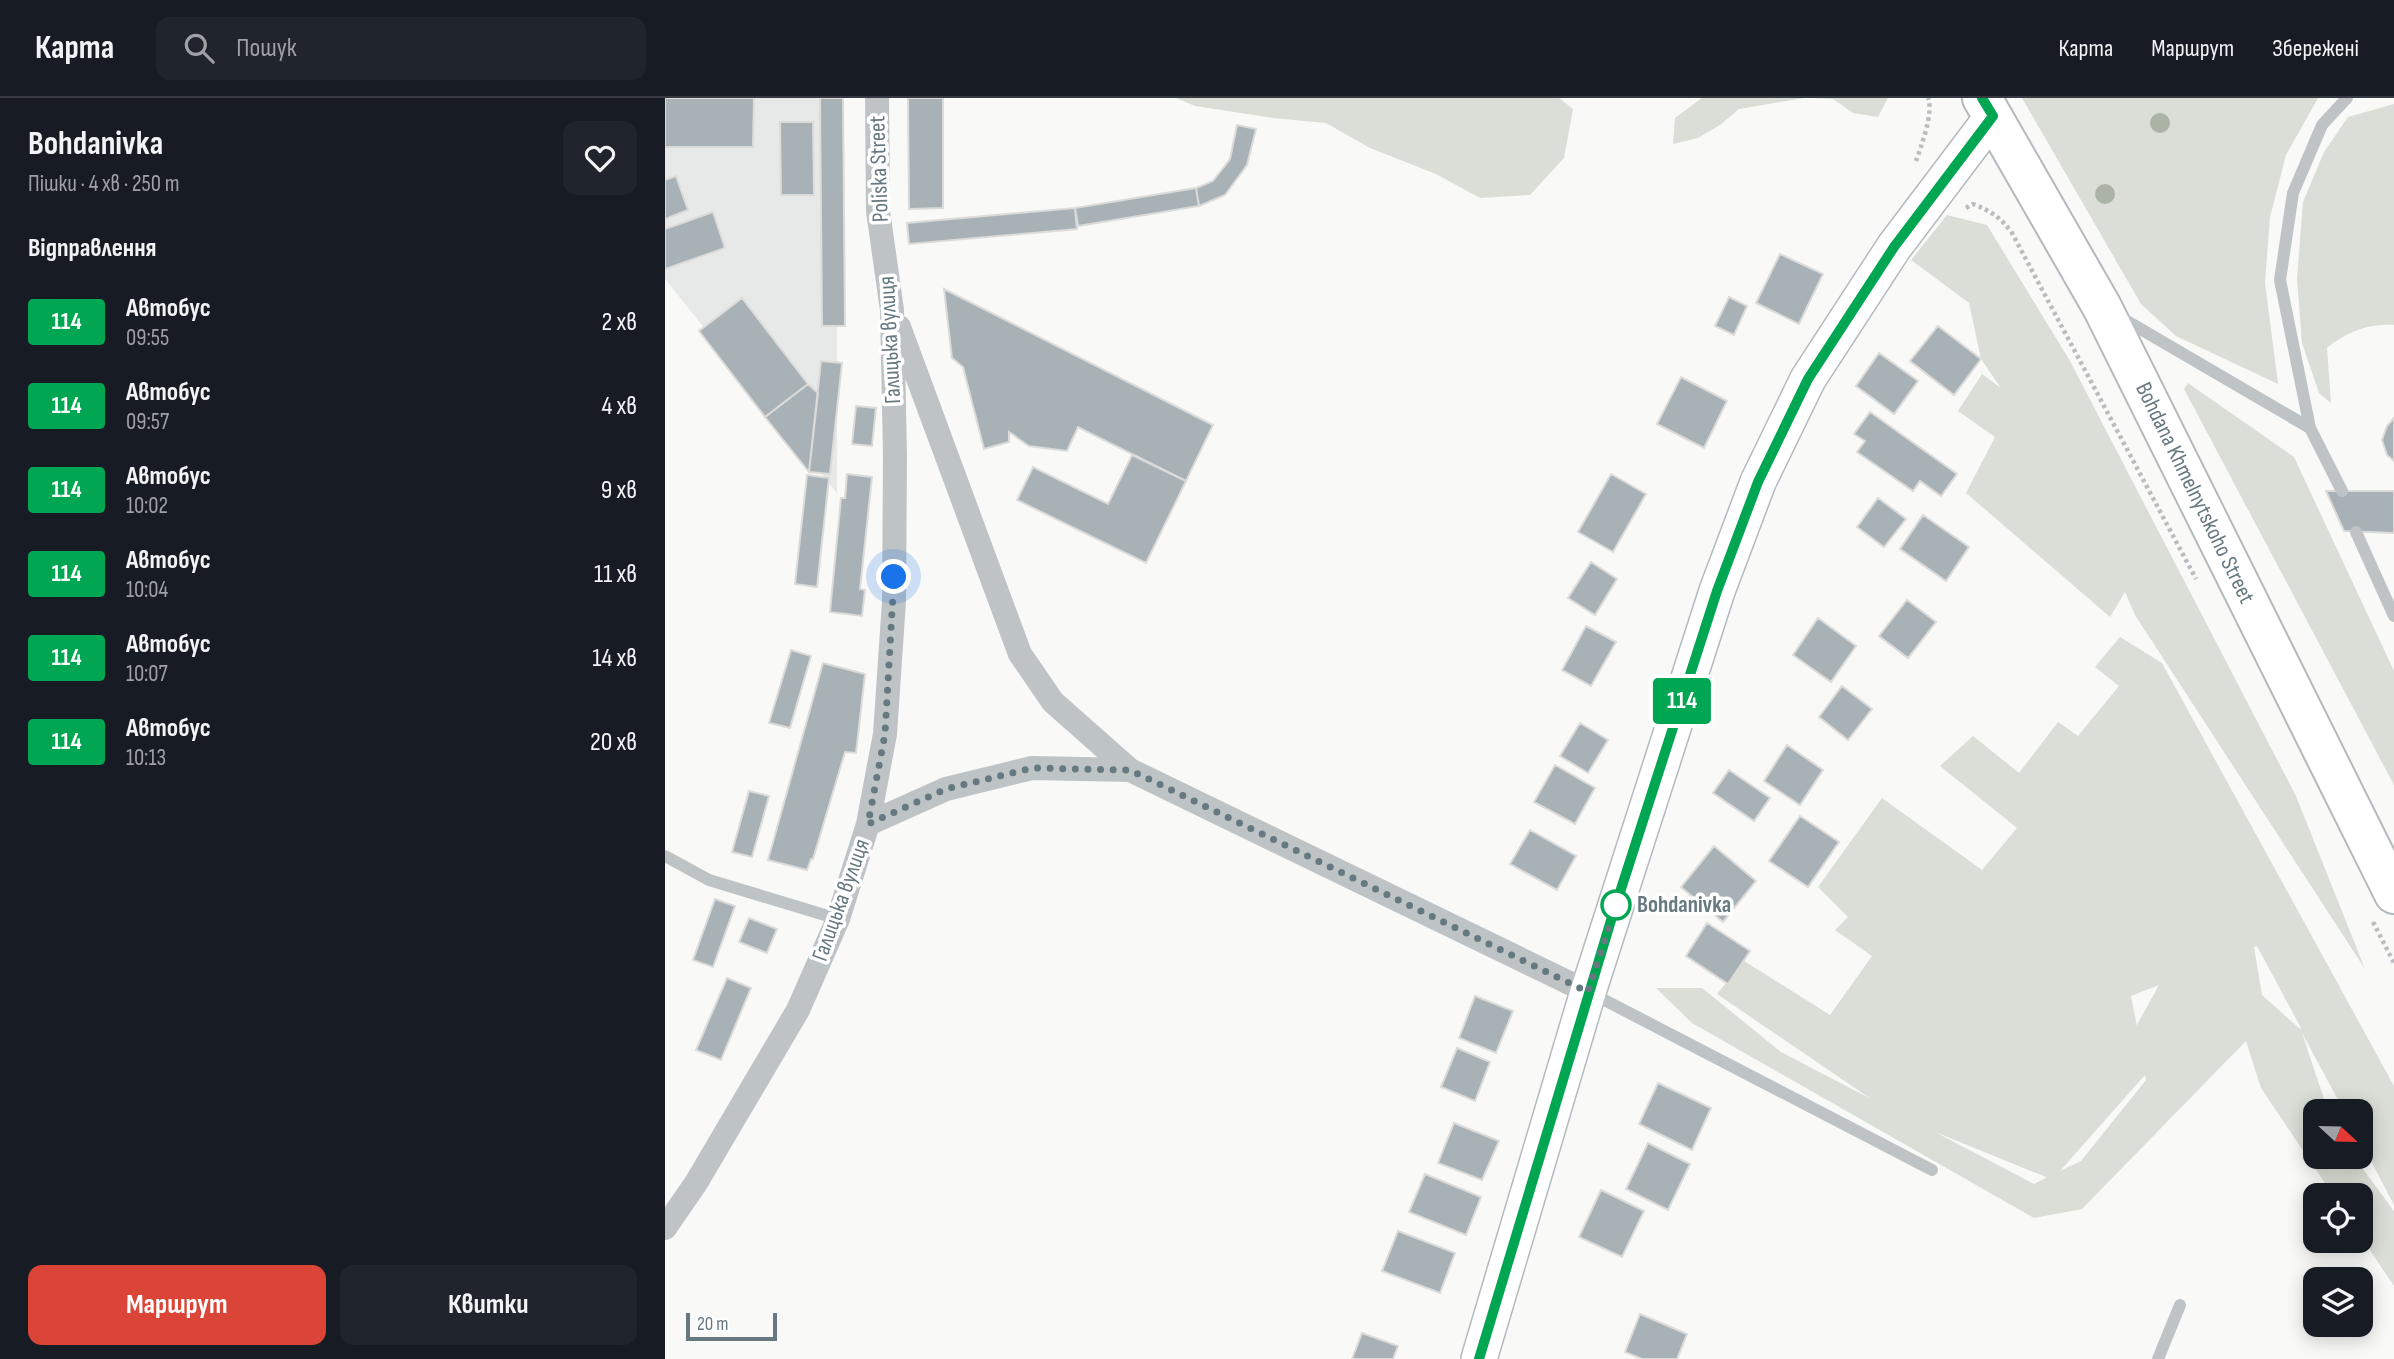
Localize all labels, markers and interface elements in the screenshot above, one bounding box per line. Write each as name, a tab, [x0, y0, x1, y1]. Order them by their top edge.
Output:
search box	[156, 17, 646, 80]
text: Карта	[35, 28, 114, 68]
icon: search	[180, 29, 218, 67]
text: Пошук	[236, 33, 297, 64]
text: Карта	[2059, 34, 2113, 63]
text: Маршрут	[2151, 34, 2234, 63]
text: Збережені	[2272, 34, 2359, 63]
street label: Poliska Street	[863, 115, 895, 223]
button: heart	[563, 121, 637, 195]
text: Bohdanivka	[28, 124, 163, 164]
text: Пішки · 4 хв · 250 m	[28, 170, 179, 198]
text: Відправлення	[28, 233, 156, 264]
street label: Галицька вулиця	[873, 275, 907, 405]
text: Автобус	[126, 293, 211, 324]
text: 114	[51, 307, 82, 336]
text: 2 хв	[602, 307, 637, 338]
text: 09:55	[126, 324, 169, 352]
text: Автобус	[126, 377, 211, 408]
street label: Bohdana Khmelnytskoho Street	[2129, 378, 2261, 608]
text: 114	[51, 391, 82, 420]
text: 4 хв	[601, 391, 637, 422]
text: 09:57	[126, 408, 169, 436]
text: Автобус	[126, 461, 211, 492]
text: 114	[51, 475, 82, 504]
text: 9 хв	[601, 475, 637, 506]
text: 10:02	[126, 492, 168, 520]
text: Автобус	[126, 545, 211, 576]
text: 114	[51, 559, 82, 588]
text: 11 хв	[594, 559, 637, 590]
your location	[876, 559, 911, 594]
text: 10:04	[126, 576, 168, 604]
text: Автобус	[126, 629, 211, 660]
text: 114	[51, 643, 82, 672]
text: 14 хв	[592, 643, 637, 674]
text: 10:07	[126, 660, 168, 688]
line badge: 114	[1642, 678, 1722, 724]
text: 114	[1667, 686, 1697, 715]
text: Автобус	[126, 713, 211, 744]
text: 114	[51, 727, 82, 756]
text: 20 хв	[590, 727, 637, 758]
text: 10:13	[126, 744, 166, 772]
street label: Галицька вулиця	[806, 835, 876, 965]
marker: Bohdanivka	[1601, 890, 1631, 920]
place label: Bohdanivka	[1637, 891, 1731, 919]
north arrow	[2303, 1099, 2373, 1169]
map controls	[2303, 1099, 2373, 1337]
button: locate	[2303, 1183, 2373, 1253]
button: Маршрут	[28, 1265, 326, 1345]
button: Квитки	[340, 1265, 637, 1345]
button: layers	[2303, 1267, 2373, 1337]
scale bar	[686, 1310, 777, 1342]
text: 20 m	[697, 1313, 729, 1336]

